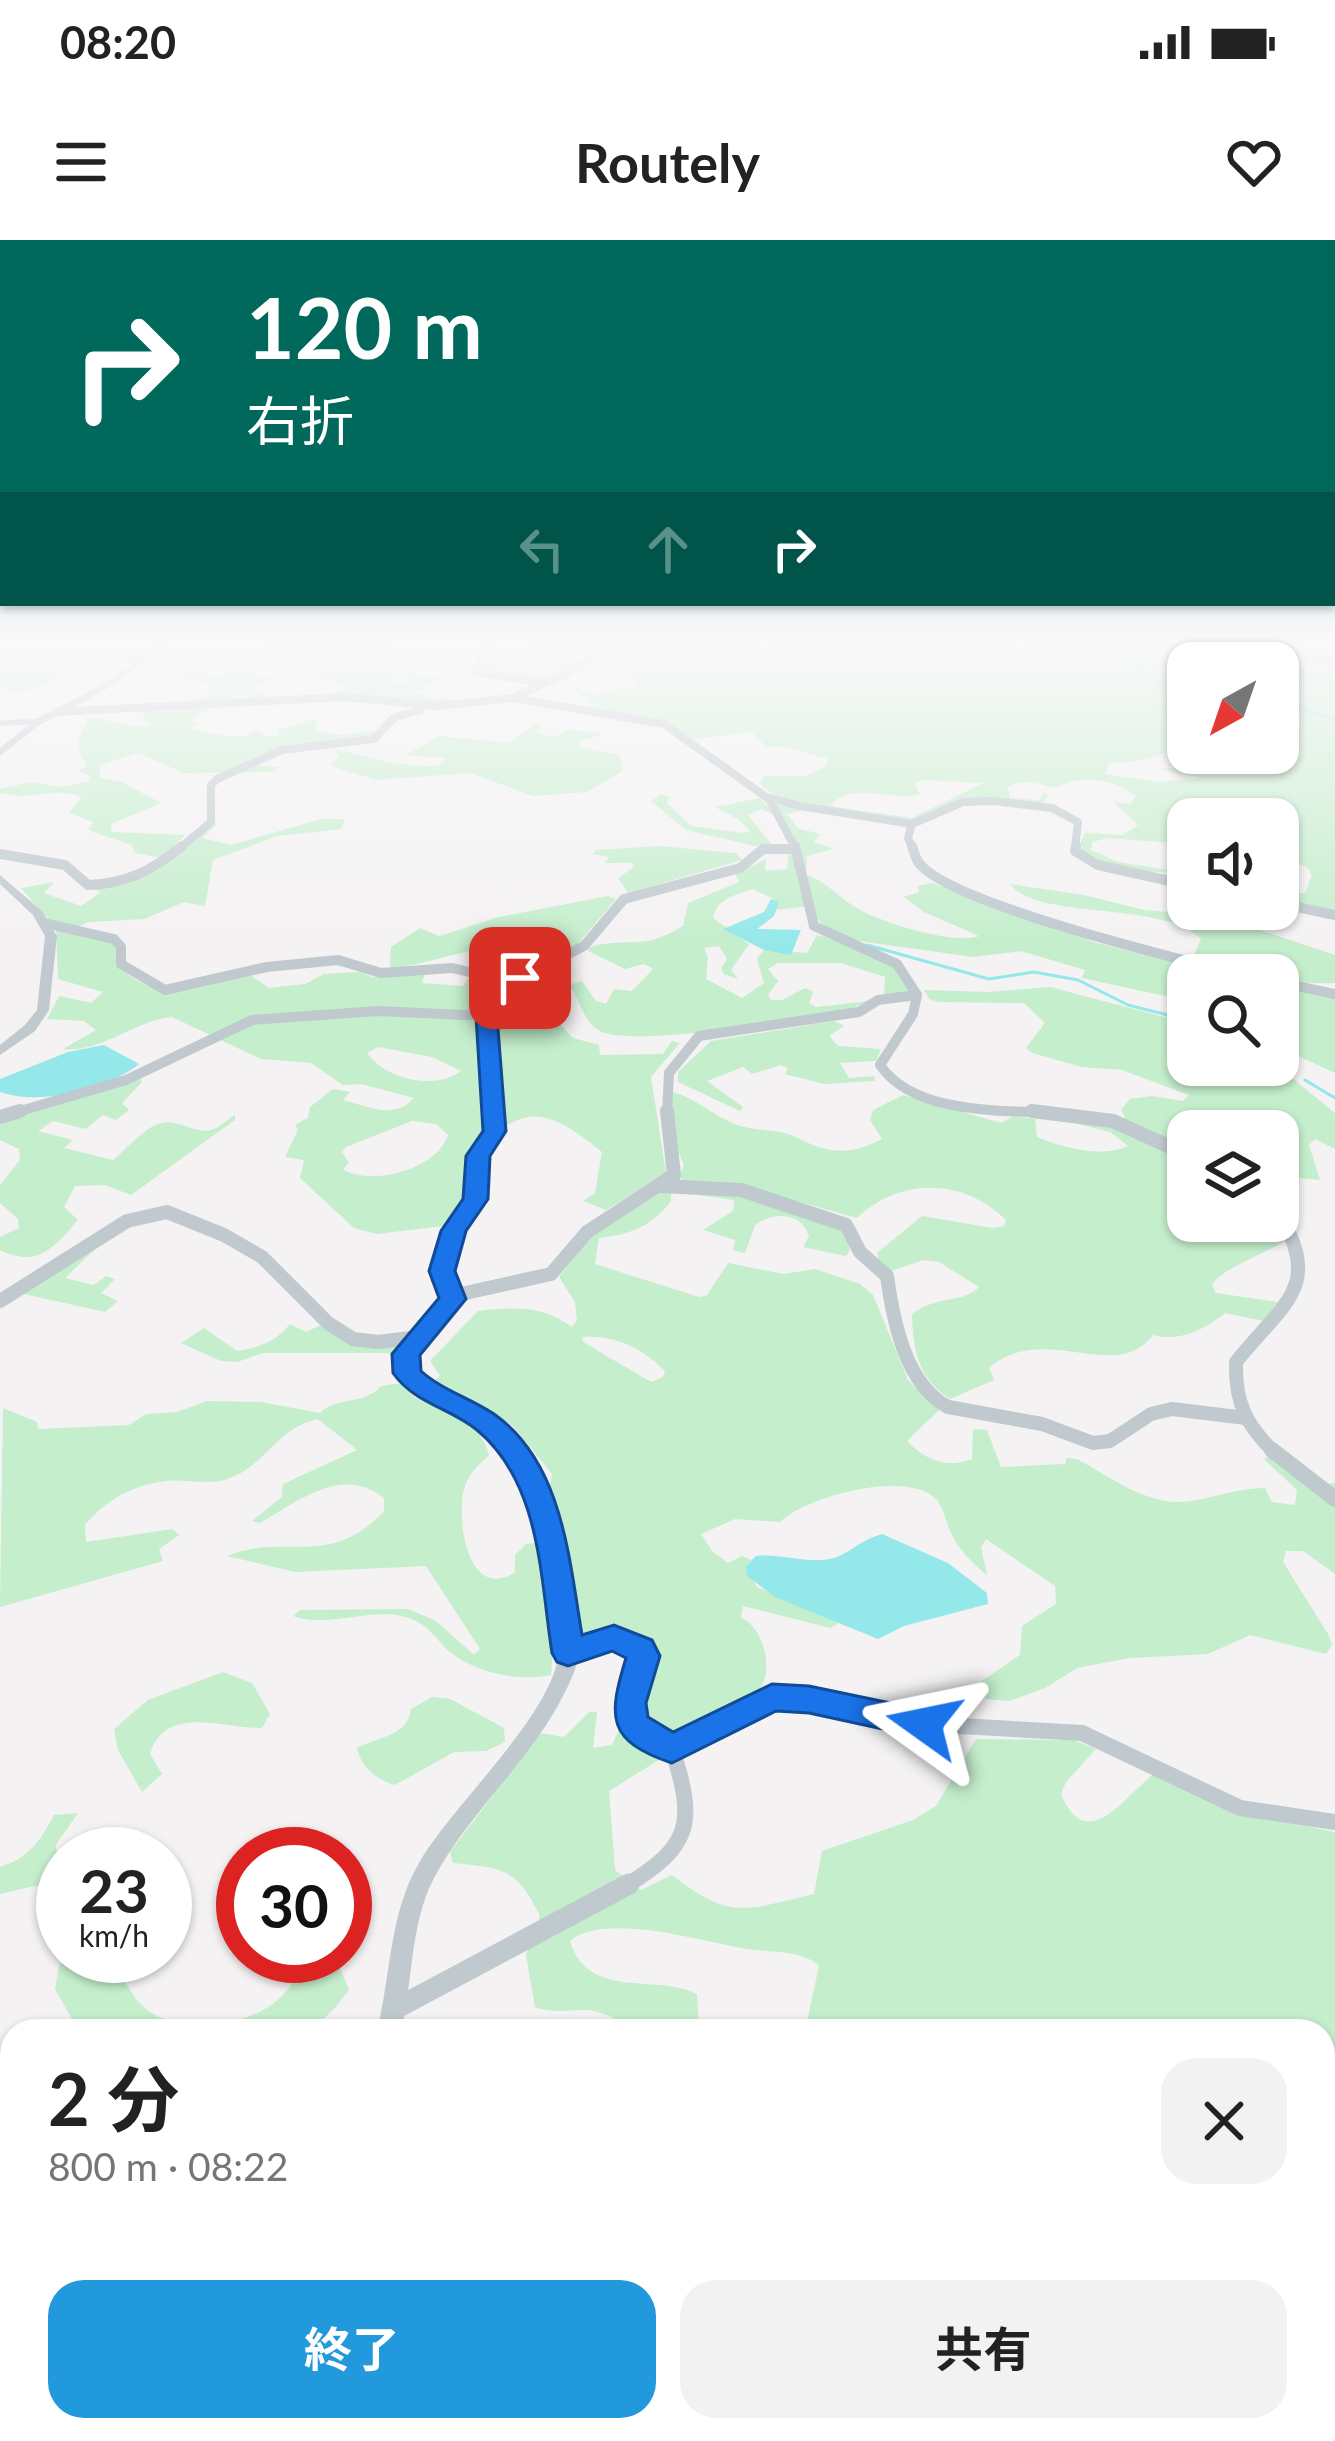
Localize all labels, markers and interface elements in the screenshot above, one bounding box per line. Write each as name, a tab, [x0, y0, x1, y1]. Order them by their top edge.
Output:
text: 08:20	[60, 15, 176, 69]
icon: menu	[48, 129, 114, 195]
icon: heart	[1221, 129, 1287, 195]
text: Routely	[575, 130, 760, 195]
text: 120 m	[246, 276, 483, 377]
icon: right	[48, 288, 204, 444]
text: 右折	[246, 388, 354, 453]
icon: left	[509, 516, 575, 582]
icon: ahead	[635, 516, 701, 582]
icon: right	[761, 516, 827, 582]
north arrow	[1167, 642, 1299, 774]
map controls	[1167, 642, 1299, 1242]
button: sound	[1167, 798, 1299, 930]
pin	[469, 927, 571, 1029]
icon: arrive	[487, 945, 553, 1011]
button: search	[1167, 954, 1299, 1086]
button: layers	[1167, 1110, 1299, 1242]
position arrow	[861, 1661, 987, 1787]
speed limit sign: 30	[216, 1827, 372, 1983]
text: 23	[79, 1854, 149, 1926]
text: km/h	[79, 1917, 149, 1953]
text: 2 分	[48, 2055, 179, 2141]
button: close	[1161, 2058, 1287, 2184]
text: 800 m · 08:22	[48, 2143, 288, 2189]
button: 終了	[48, 2280, 656, 2418]
button: 共有	[680, 2280, 1287, 2418]

